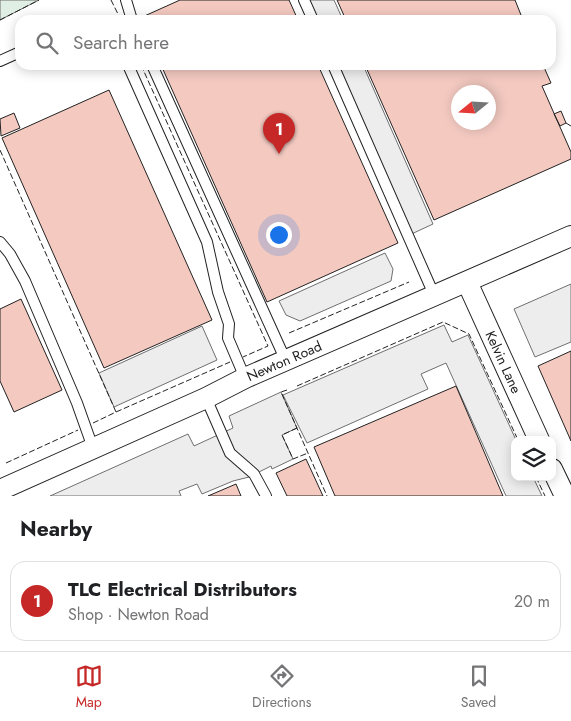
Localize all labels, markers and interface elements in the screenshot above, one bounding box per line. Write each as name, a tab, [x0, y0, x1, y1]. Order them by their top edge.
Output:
search box	[15, 15, 556, 70]
icon: search	[33, 29, 61, 57]
text: Search here	[73, 29, 169, 56]
north arrow	[451, 85, 496, 130]
pin: 1	[263, 113, 295, 154]
your location	[266, 222, 292, 248]
street label: Kelvin Lane	[481, 327, 526, 397]
street label: Newton Road	[243, 336, 325, 386]
map controls	[511, 436, 556, 481]
button: layers	[511, 436, 556, 481]
text: Nearby	[20, 514, 92, 544]
text: TLC Electrical Distributors	[68, 576, 297, 603]
text: 1	[33, 590, 41, 613]
text: 20 m	[514, 590, 550, 613]
text: Shop · Newton Road	[68, 603, 209, 626]
tab: Map	[75, 662, 103, 712]
tab: Directions	[252, 662, 311, 712]
tab: Saved	[461, 662, 496, 712]

